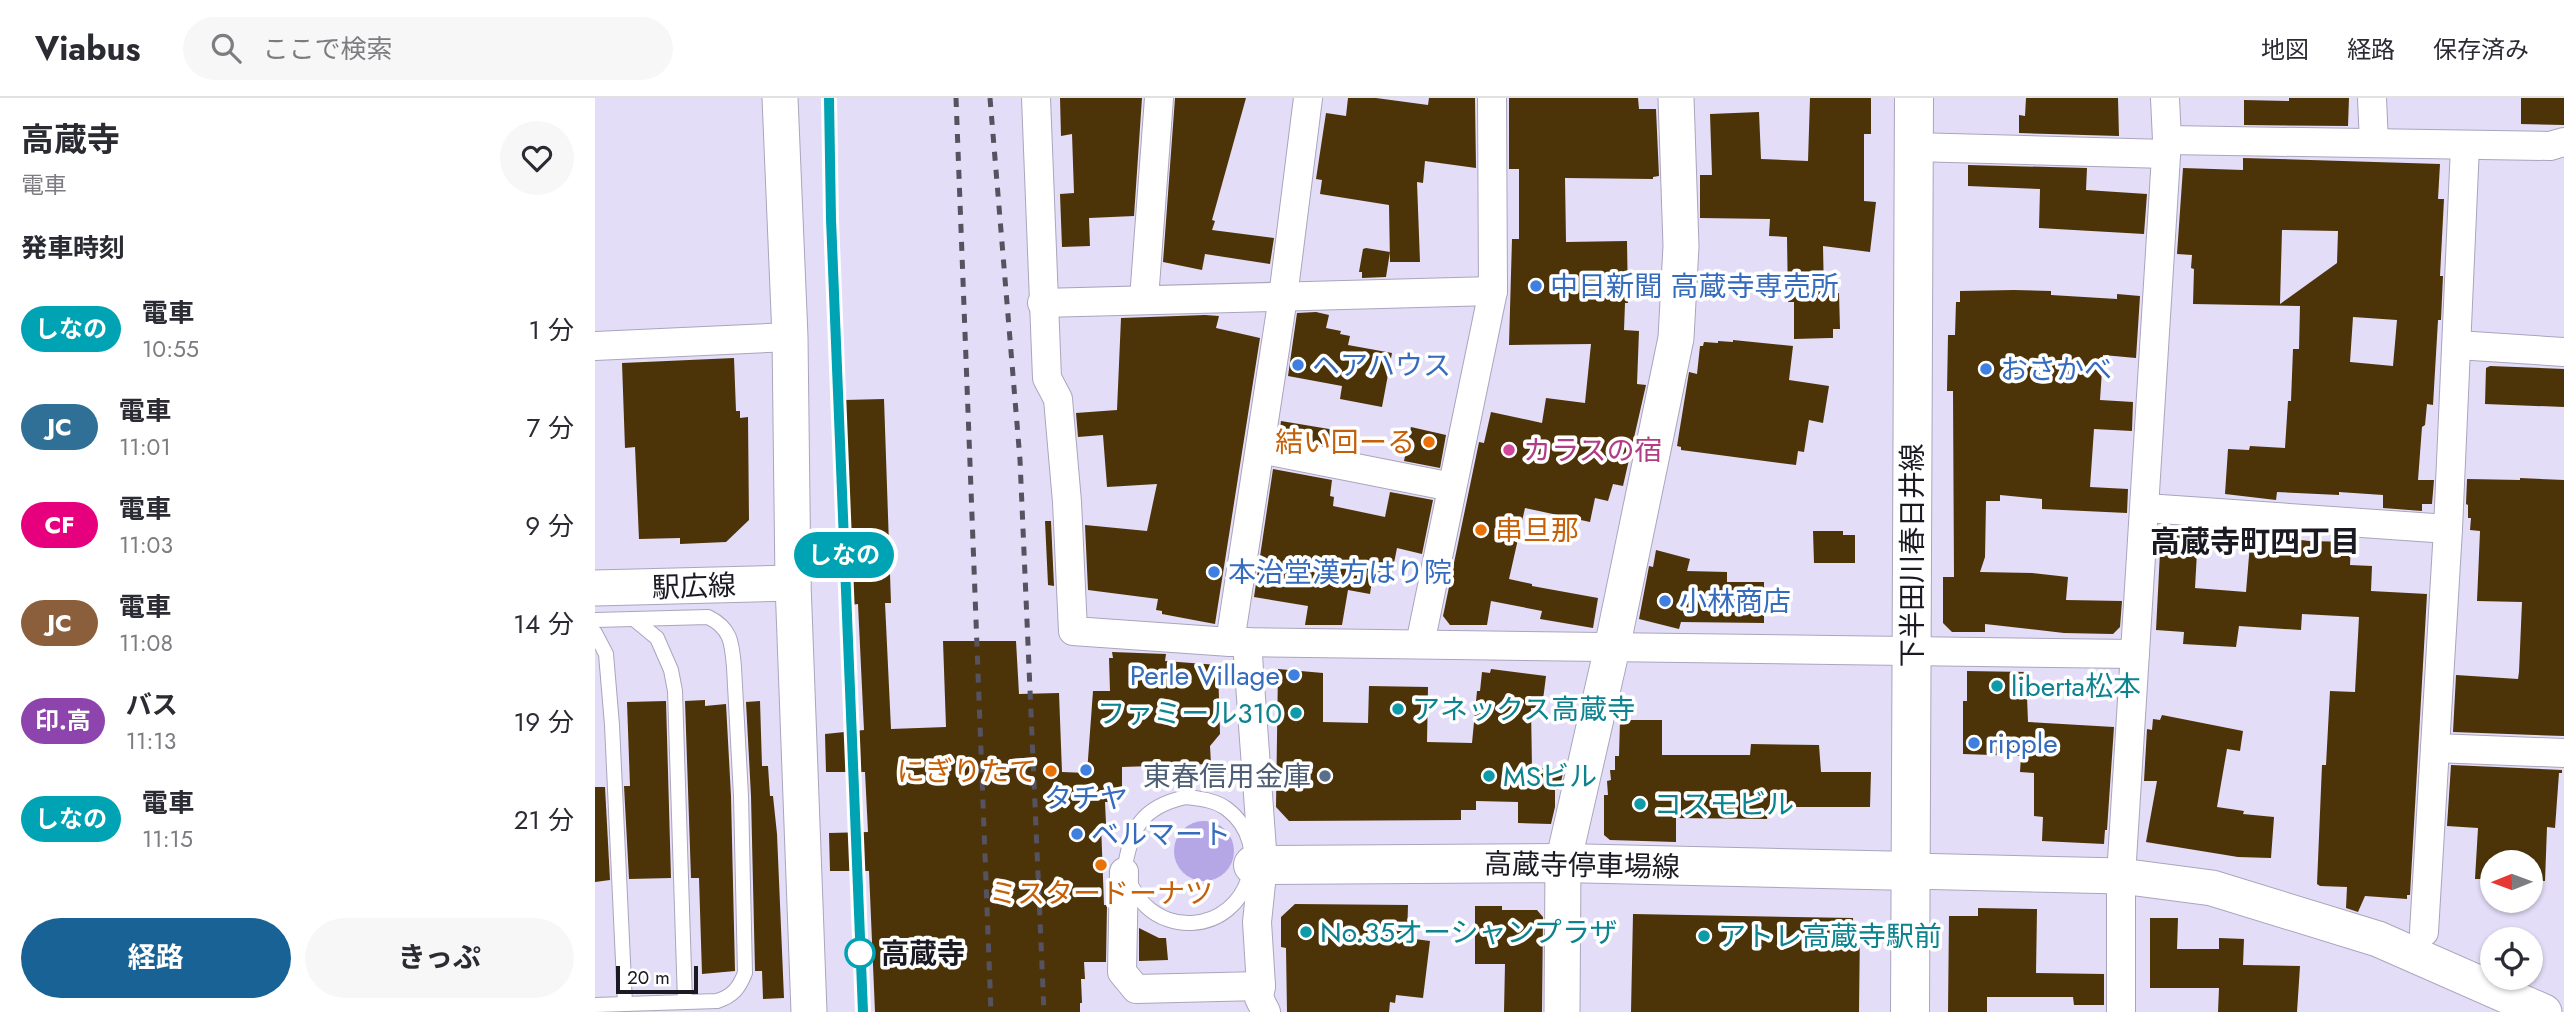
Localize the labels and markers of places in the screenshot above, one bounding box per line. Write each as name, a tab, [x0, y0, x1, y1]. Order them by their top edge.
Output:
place label: 中日新聞 高蔵寺専売所	[1550, 266, 1838, 307]
marker: 中日新聞 高蔵寺専売所	[1528, 278, 1544, 294]
place label: ヘアハウス	[1312, 345, 1451, 386]
place label: おさかべ	[2000, 349, 2112, 390]
marker: ヘアハウス	[1290, 357, 1306, 373]
marker: おさかべ	[1978, 361, 1994, 377]
place label: 結い回ーる	[1275, 422, 1415, 463]
place label: カラスの宿	[1523, 430, 1662, 471]
marker: 結い回ーる	[1421, 434, 1437, 450]
marker: カラスの宿	[1501, 442, 1517, 458]
place label: 串旦那	[1495, 510, 1579, 551]
marker: 串旦那	[1473, 522, 1489, 538]
place label: 本治堂漢方はり院	[1228, 552, 1452, 593]
marker: 本治堂漢方はり院	[1206, 564, 1222, 580]
place label: 小林商店	[1679, 581, 1791, 622]
marker: 小林商店	[1657, 593, 1673, 609]
place label: Perle Village	[1130, 655, 1280, 696]
place label: liberta松本	[2011, 666, 2141, 707]
marker: Perle Village	[1286, 667, 1302, 683]
marker: liberta松本	[1989, 678, 2005, 694]
place label: アネックス高蔵寺	[1412, 689, 1635, 730]
place label: ファミール310	[1097, 693, 1282, 734]
marker: アネックス高蔵寺	[1390, 701, 1406, 717]
marker: ファミール310	[1288, 705, 1304, 721]
place label: ripple	[1988, 723, 2058, 764]
marker: ripple	[1966, 735, 1982, 751]
place label: にぎりたて	[897, 751, 1037, 792]
place label: 東春信用金庫	[1143, 756, 1311, 797]
place label: MSビル	[1503, 756, 1597, 797]
marker: タチヤ	[1078, 762, 1094, 778]
marker: にぎりたて	[1043, 763, 1059, 779]
marker: 東春信用金庫	[1317, 768, 1333, 784]
marker: MSビル	[1481, 768, 1497, 784]
place label: タチヤ	[1044, 778, 1128, 819]
place label: コスモビル	[1654, 784, 1794, 825]
marker: コスモビル	[1632, 796, 1648, 812]
place label: ベルマート	[1091, 814, 1231, 855]
marker: ベルマート	[1069, 826, 1085, 842]
marker: ミスタードーナツ	[1093, 857, 1109, 873]
place label: ミスタードーナツ	[989, 873, 1213, 914]
place label: No.35オーシャンプラザ	[1320, 912, 1618, 953]
place label: アトレ高蔵寺駅前	[1718, 916, 1942, 957]
marker: No.35オーシャンプラザ	[1298, 924, 1314, 940]
marker: アトレ高蔵寺駅前	[1696, 928, 1712, 944]
place label: 高蔵寺	[881, 933, 965, 974]
marker: 高蔵寺	[845, 938, 875, 968]

